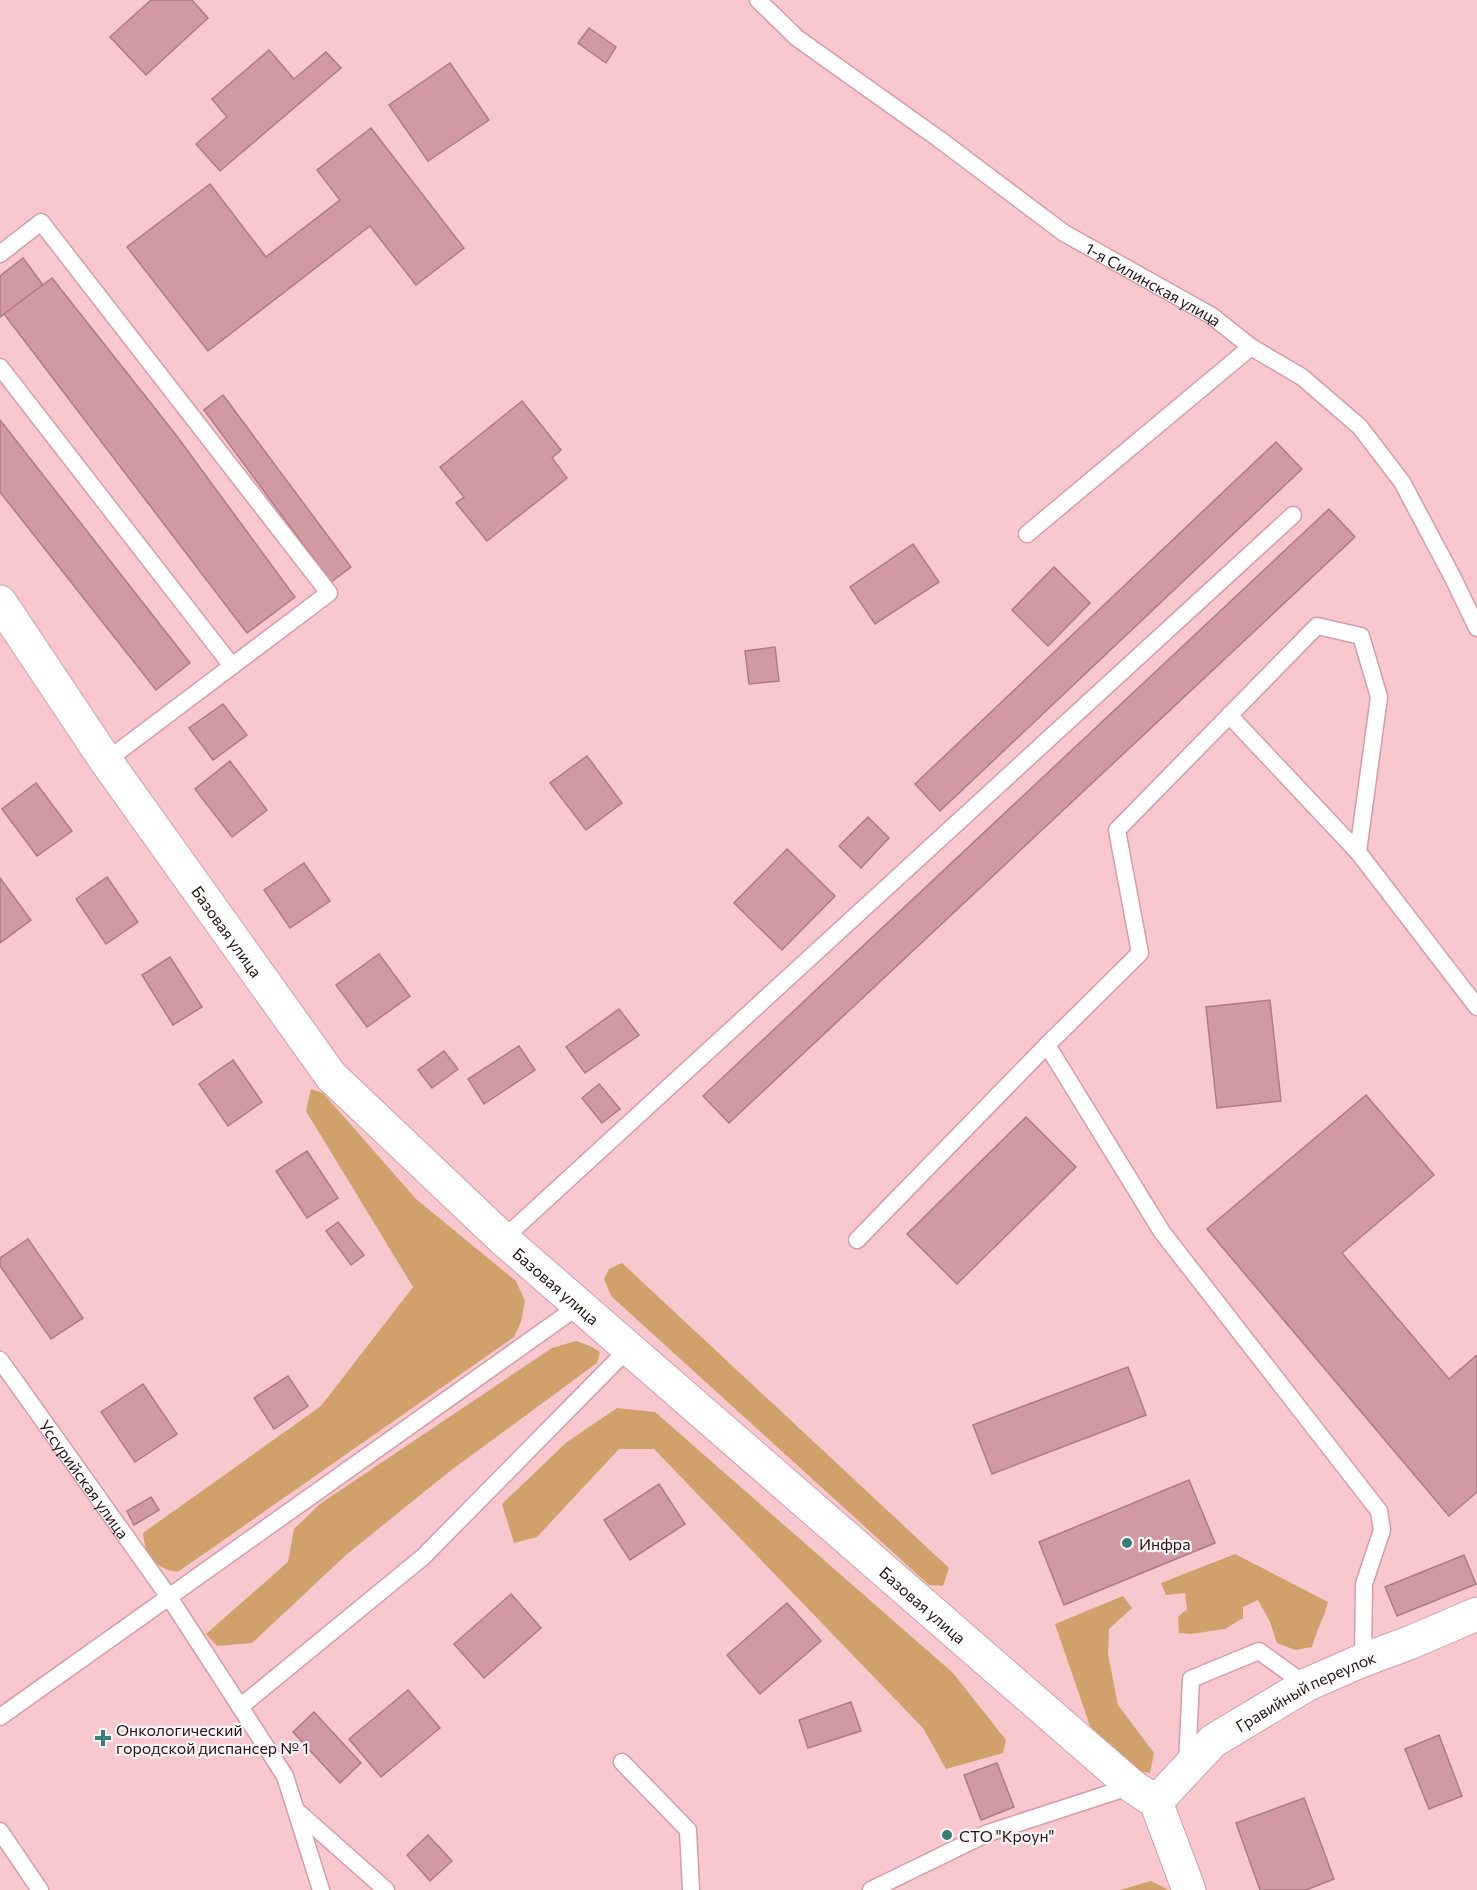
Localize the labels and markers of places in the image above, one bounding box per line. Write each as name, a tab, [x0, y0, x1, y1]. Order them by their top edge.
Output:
place label: Инфра	[1139, 1534, 1190, 1553]
marker: Инфра	[1120, 1536, 1134, 1550]
place label: Онкологический городской диспансер № 1	[116, 1720, 309, 1757]
marker: Онкологический городской диспансер № 1	[94, 1729, 112, 1747]
place label: СТО "Кроун"	[959, 1826, 1055, 1845]
marker: СТО "Кроун"	[940, 1828, 954, 1842]

